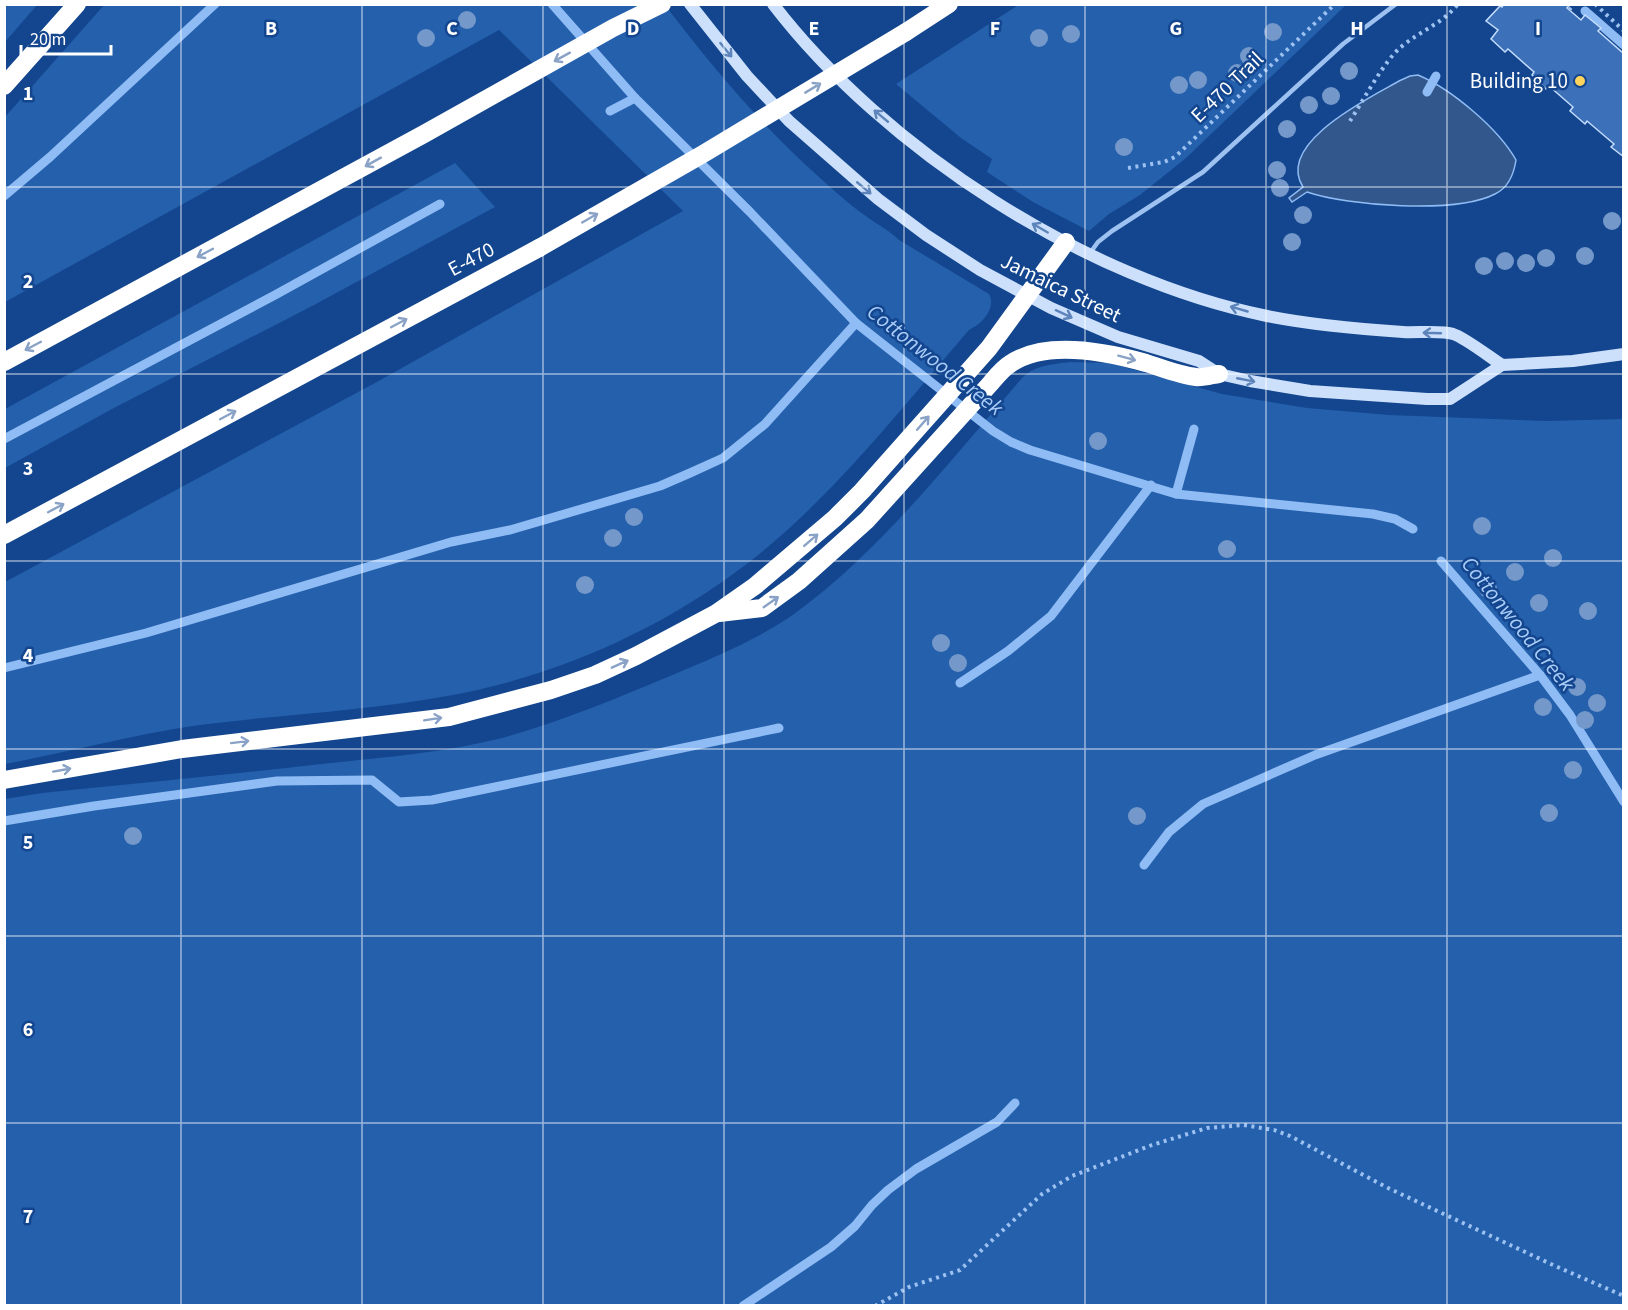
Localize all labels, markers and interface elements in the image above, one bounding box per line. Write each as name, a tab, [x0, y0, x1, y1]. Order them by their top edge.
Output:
text: B	[265, 15, 277, 43]
text: C	[446, 15, 458, 43]
text: D	[627, 15, 639, 43]
text: E	[809, 15, 819, 43]
text: F	[990, 15, 1000, 43]
text: G	[1170, 15, 1182, 43]
text: H	[1350, 15, 1364, 43]
text: I	[1535, 15, 1541, 43]
scale bar	[21, 18, 111, 56]
text: 20 m	[30, 27, 66, 52]
one-way arrow	[720, 42, 733, 58]
street label: E-470 Trail	[1184, 44, 1270, 130]
one-way arrow	[553, 52, 571, 63]
place label: Building 10	[1470, 66, 1568, 96]
marker: Building 10	[1573, 74, 1587, 88]
text: 1	[23, 80, 33, 108]
one-way arrow	[804, 82, 821, 94]
one-way arrow	[874, 109, 889, 123]
one-way arrow	[365, 156, 382, 168]
one-way arrow	[856, 181, 871, 195]
one-way arrow	[581, 212, 598, 224]
one-way arrow	[1032, 222, 1049, 234]
street label: E-470	[442, 234, 500, 284]
street label: Jamaica Street	[996, 246, 1126, 330]
one-way arrow	[196, 248, 214, 259]
text: 2	[23, 268, 33, 296]
water label: Cottonwood Creek	[860, 296, 1010, 424]
one-way arrow	[1230, 303, 1249, 314]
one-way arrow	[1055, 309, 1073, 321]
one-way arrow	[390, 317, 408, 328]
one-way arrow	[1423, 327, 1443, 338]
one-way arrow	[25, 340, 42, 352]
one-way arrow	[1117, 353, 1136, 364]
one-way arrow	[1236, 375, 1255, 386]
one-way arrow	[218, 409, 236, 420]
one-way arrow	[916, 416, 930, 431]
text: 3	[23, 455, 33, 483]
one-way arrow	[47, 501, 65, 513]
one-way arrow	[803, 533, 818, 547]
water label: Cottonwood Creek	[1453, 550, 1583, 699]
one-way arrow	[762, 596, 778, 608]
text: 4	[23, 642, 34, 670]
one-way arrow	[610, 657, 628, 669]
one-way arrow	[423, 714, 443, 725]
one-way arrow	[229, 736, 249, 747]
one-way arrow	[52, 764, 71, 775]
text: 5	[23, 829, 33, 857]
text: 6	[23, 1016, 33, 1044]
text: 7	[23, 1203, 33, 1231]

